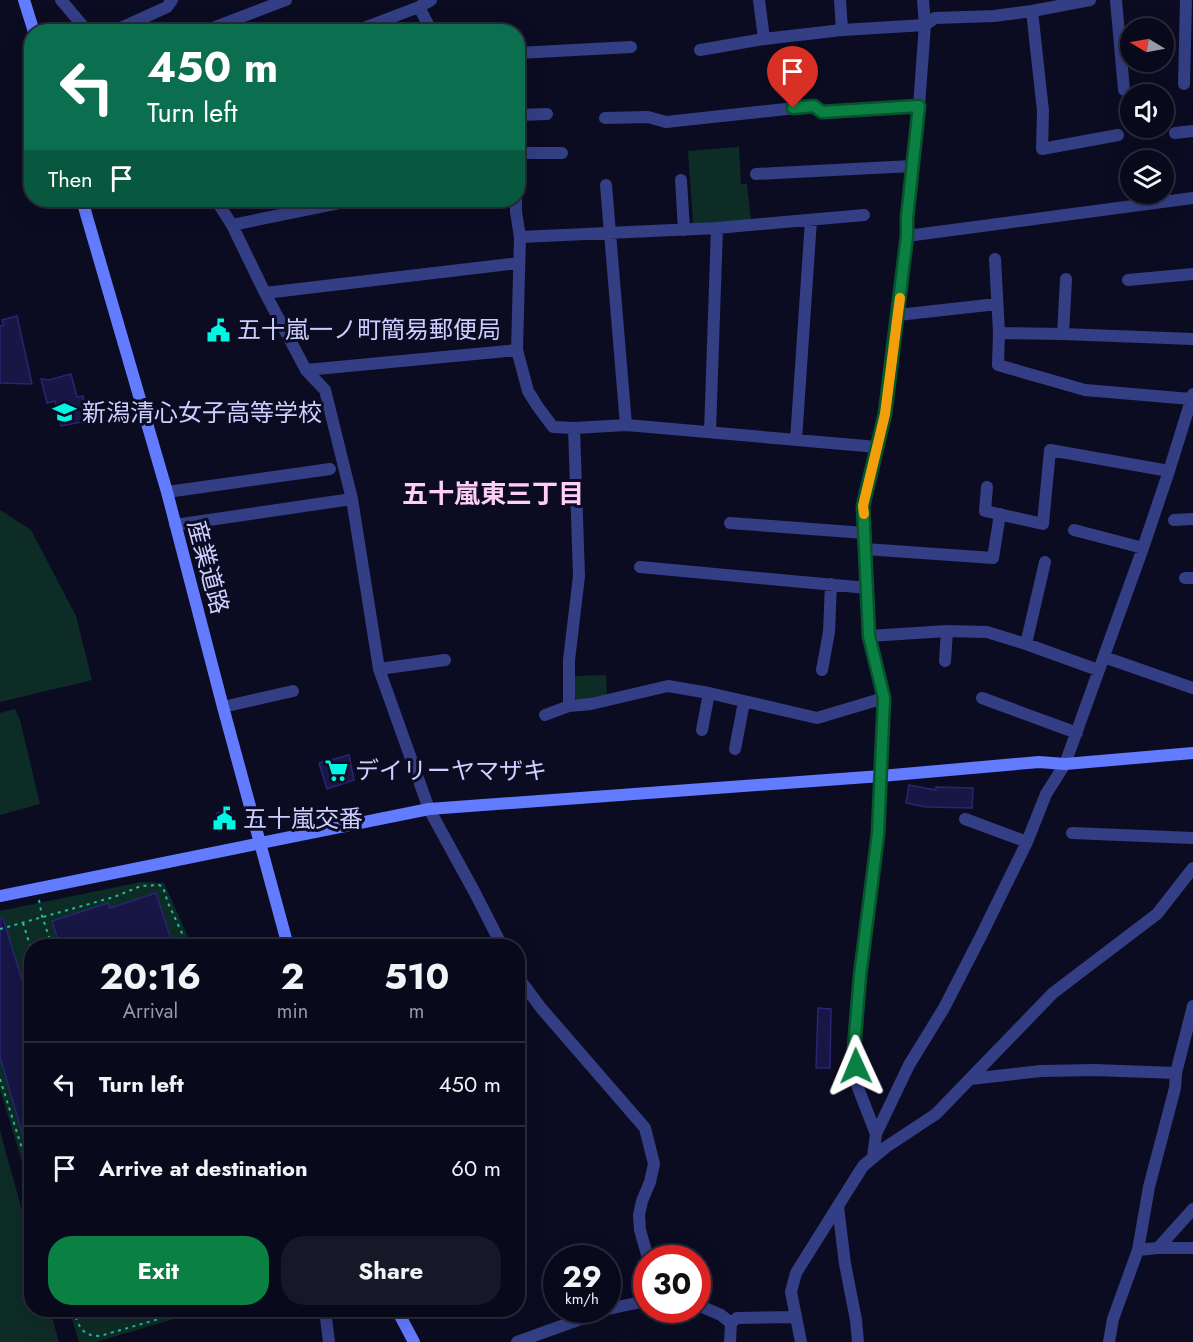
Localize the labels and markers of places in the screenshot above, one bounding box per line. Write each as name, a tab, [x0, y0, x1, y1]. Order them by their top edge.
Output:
pin	[767, 46, 818, 108]
place label: 五十嵐一ノ町簡易郵便局	[237, 312, 501, 347]
public building icon: 五十嵐一ノ町簡易郵便局	[206, 317, 232, 343]
place label: 新潟清心女子高等学校	[82, 395, 322, 430]
school or university icon: 新潟清心女子高等学校	[51, 400, 77, 426]
place label: デイリーヤマザキ	[355, 753, 547, 788]
supermarket icon: デイリーヤマザキ	[324, 758, 350, 784]
place label: 五十嵐交番	[243, 801, 363, 836]
public building icon: 五十嵐交番	[212, 806, 238, 832]

